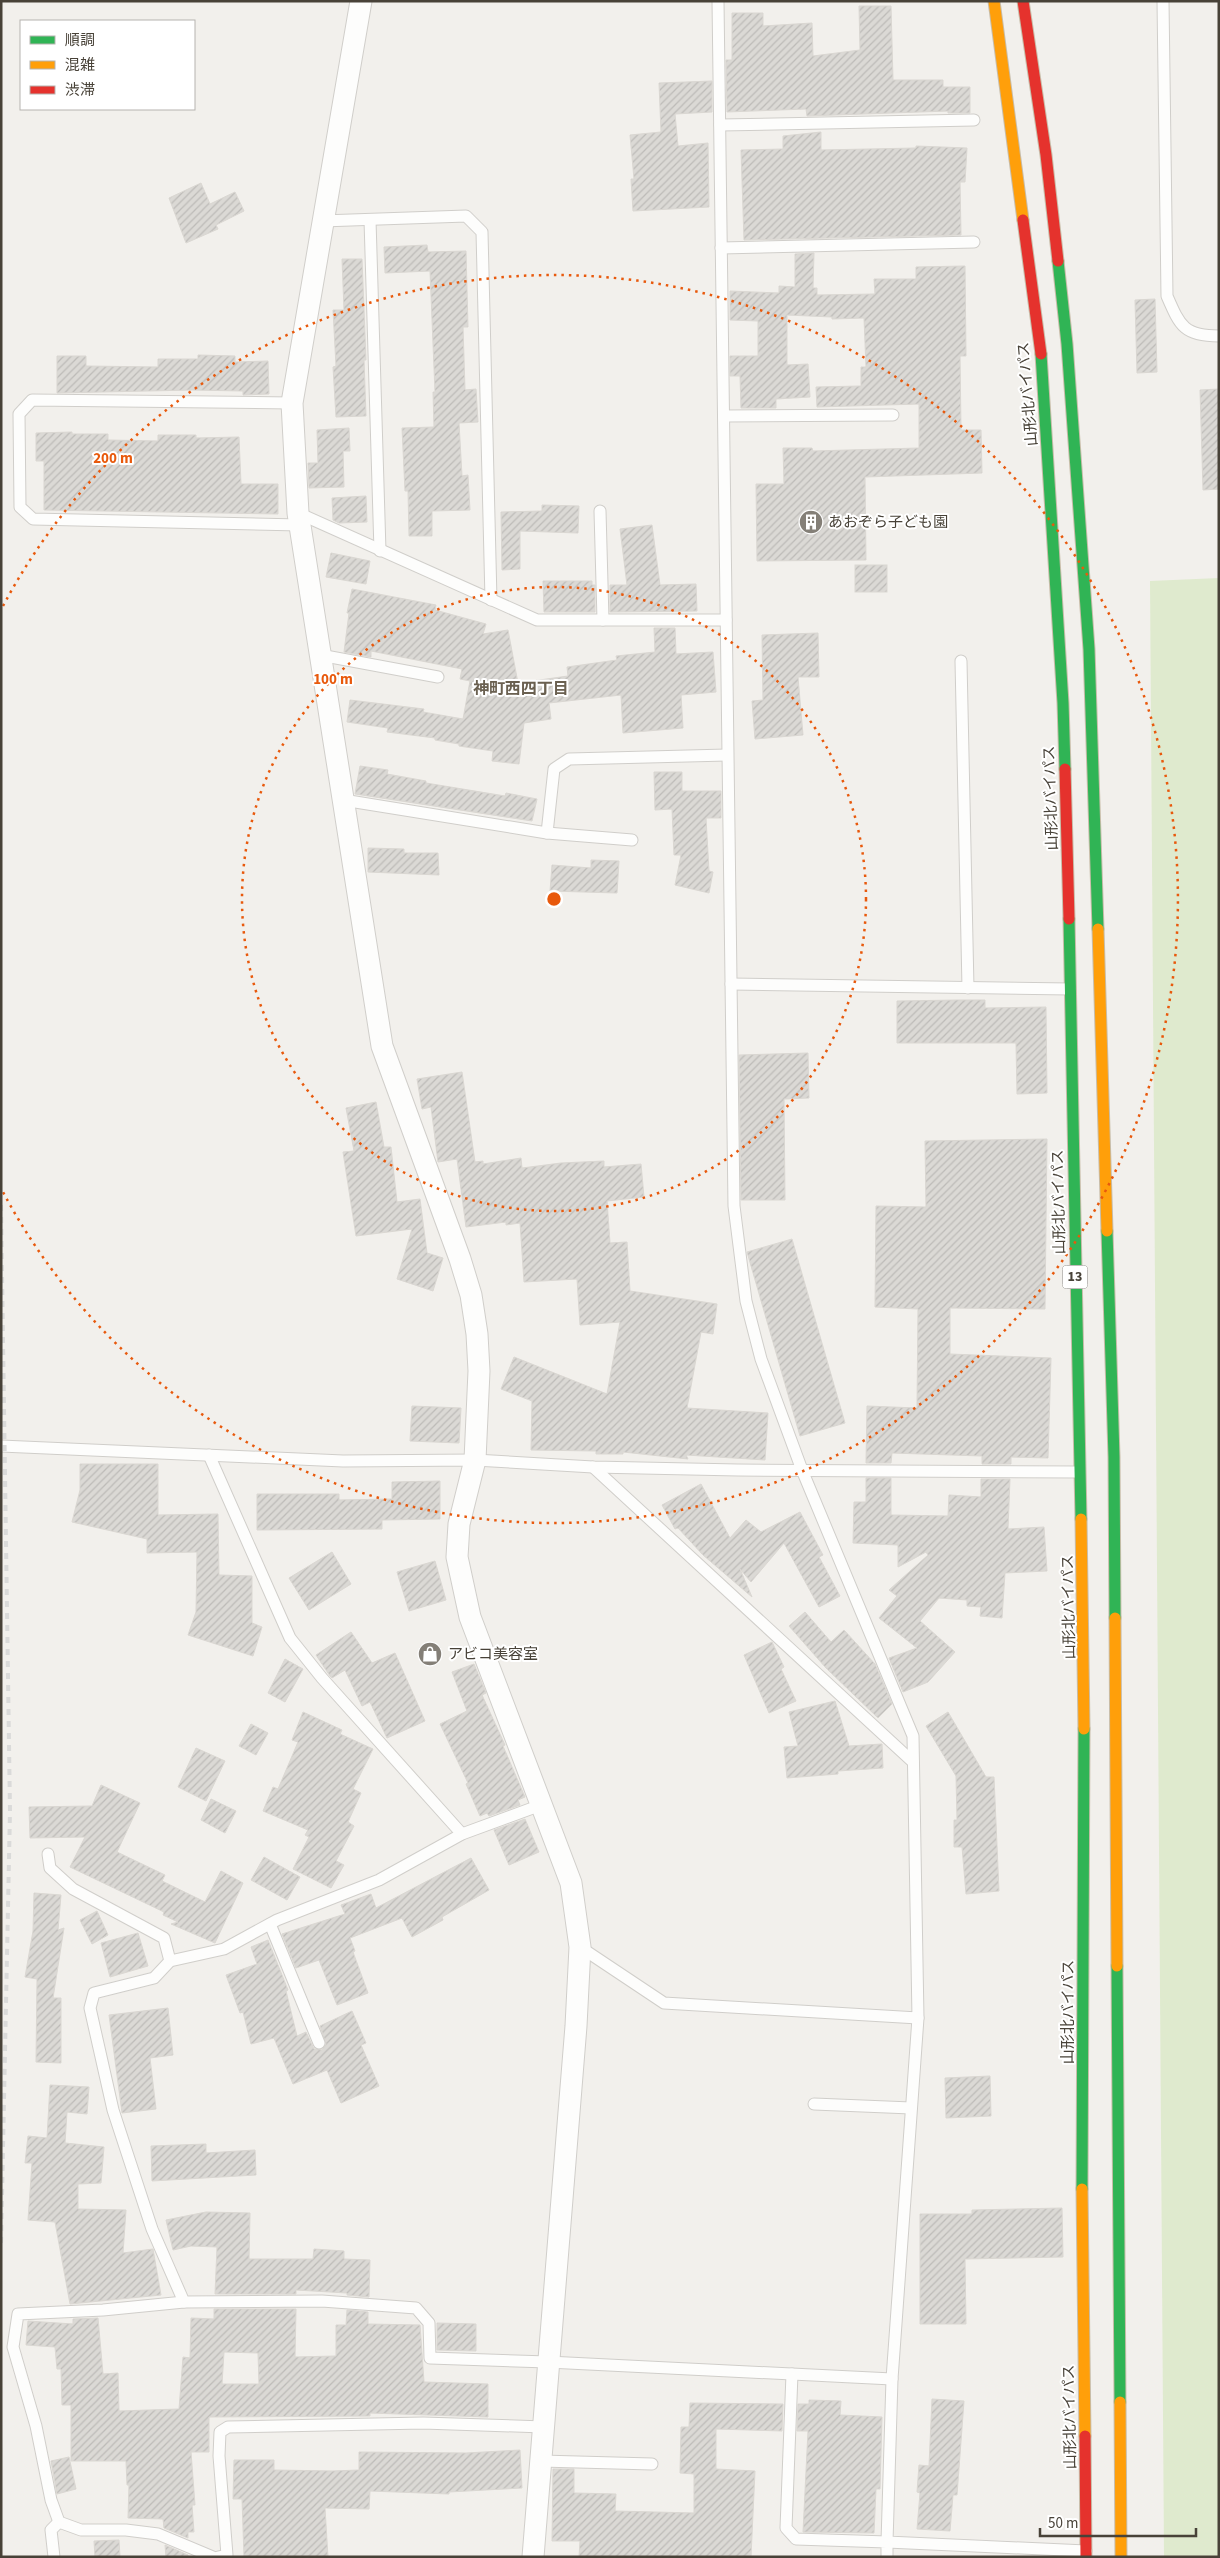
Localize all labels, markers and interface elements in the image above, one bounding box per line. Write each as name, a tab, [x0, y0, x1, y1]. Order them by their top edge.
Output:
legend	[20, 20, 195, 110]
text: 順調	[65, 30, 95, 51]
text: 混雑	[65, 55, 95, 76]
text: 渋滞	[65, 80, 95, 101]
street label: 山形北バイパス	[1013, 341, 1043, 447]
text: 200 m	[93, 448, 133, 469]
building icon: あおぞら子ども園	[798, 509, 824, 535]
place label: あおぞら子ども園	[828, 512, 948, 533]
text: 100 m	[313, 669, 353, 690]
district label: 神町西四丁目	[473, 678, 569, 700]
street label: 山形北バイパス	[1039, 745, 1063, 851]
centre of rings	[545, 890, 563, 908]
street label: 山形北バイパス	[1048, 1149, 1070, 1255]
road number: 13	[1062, 1266, 1088, 1288]
street label: 山形北バイパス	[1058, 1554, 1080, 1660]
shop icon: アビコ美容室	[417, 1641, 443, 1667]
place label: アビコ美容室	[448, 1644, 538, 1665]
street label: 山形北バイパス	[1058, 1960, 1079, 2064]
street label: 山形北バイパス	[1059, 2364, 1081, 2470]
scale bar	[1040, 2506, 1196, 2538]
text: 50 m	[1048, 2513, 1078, 2534]

